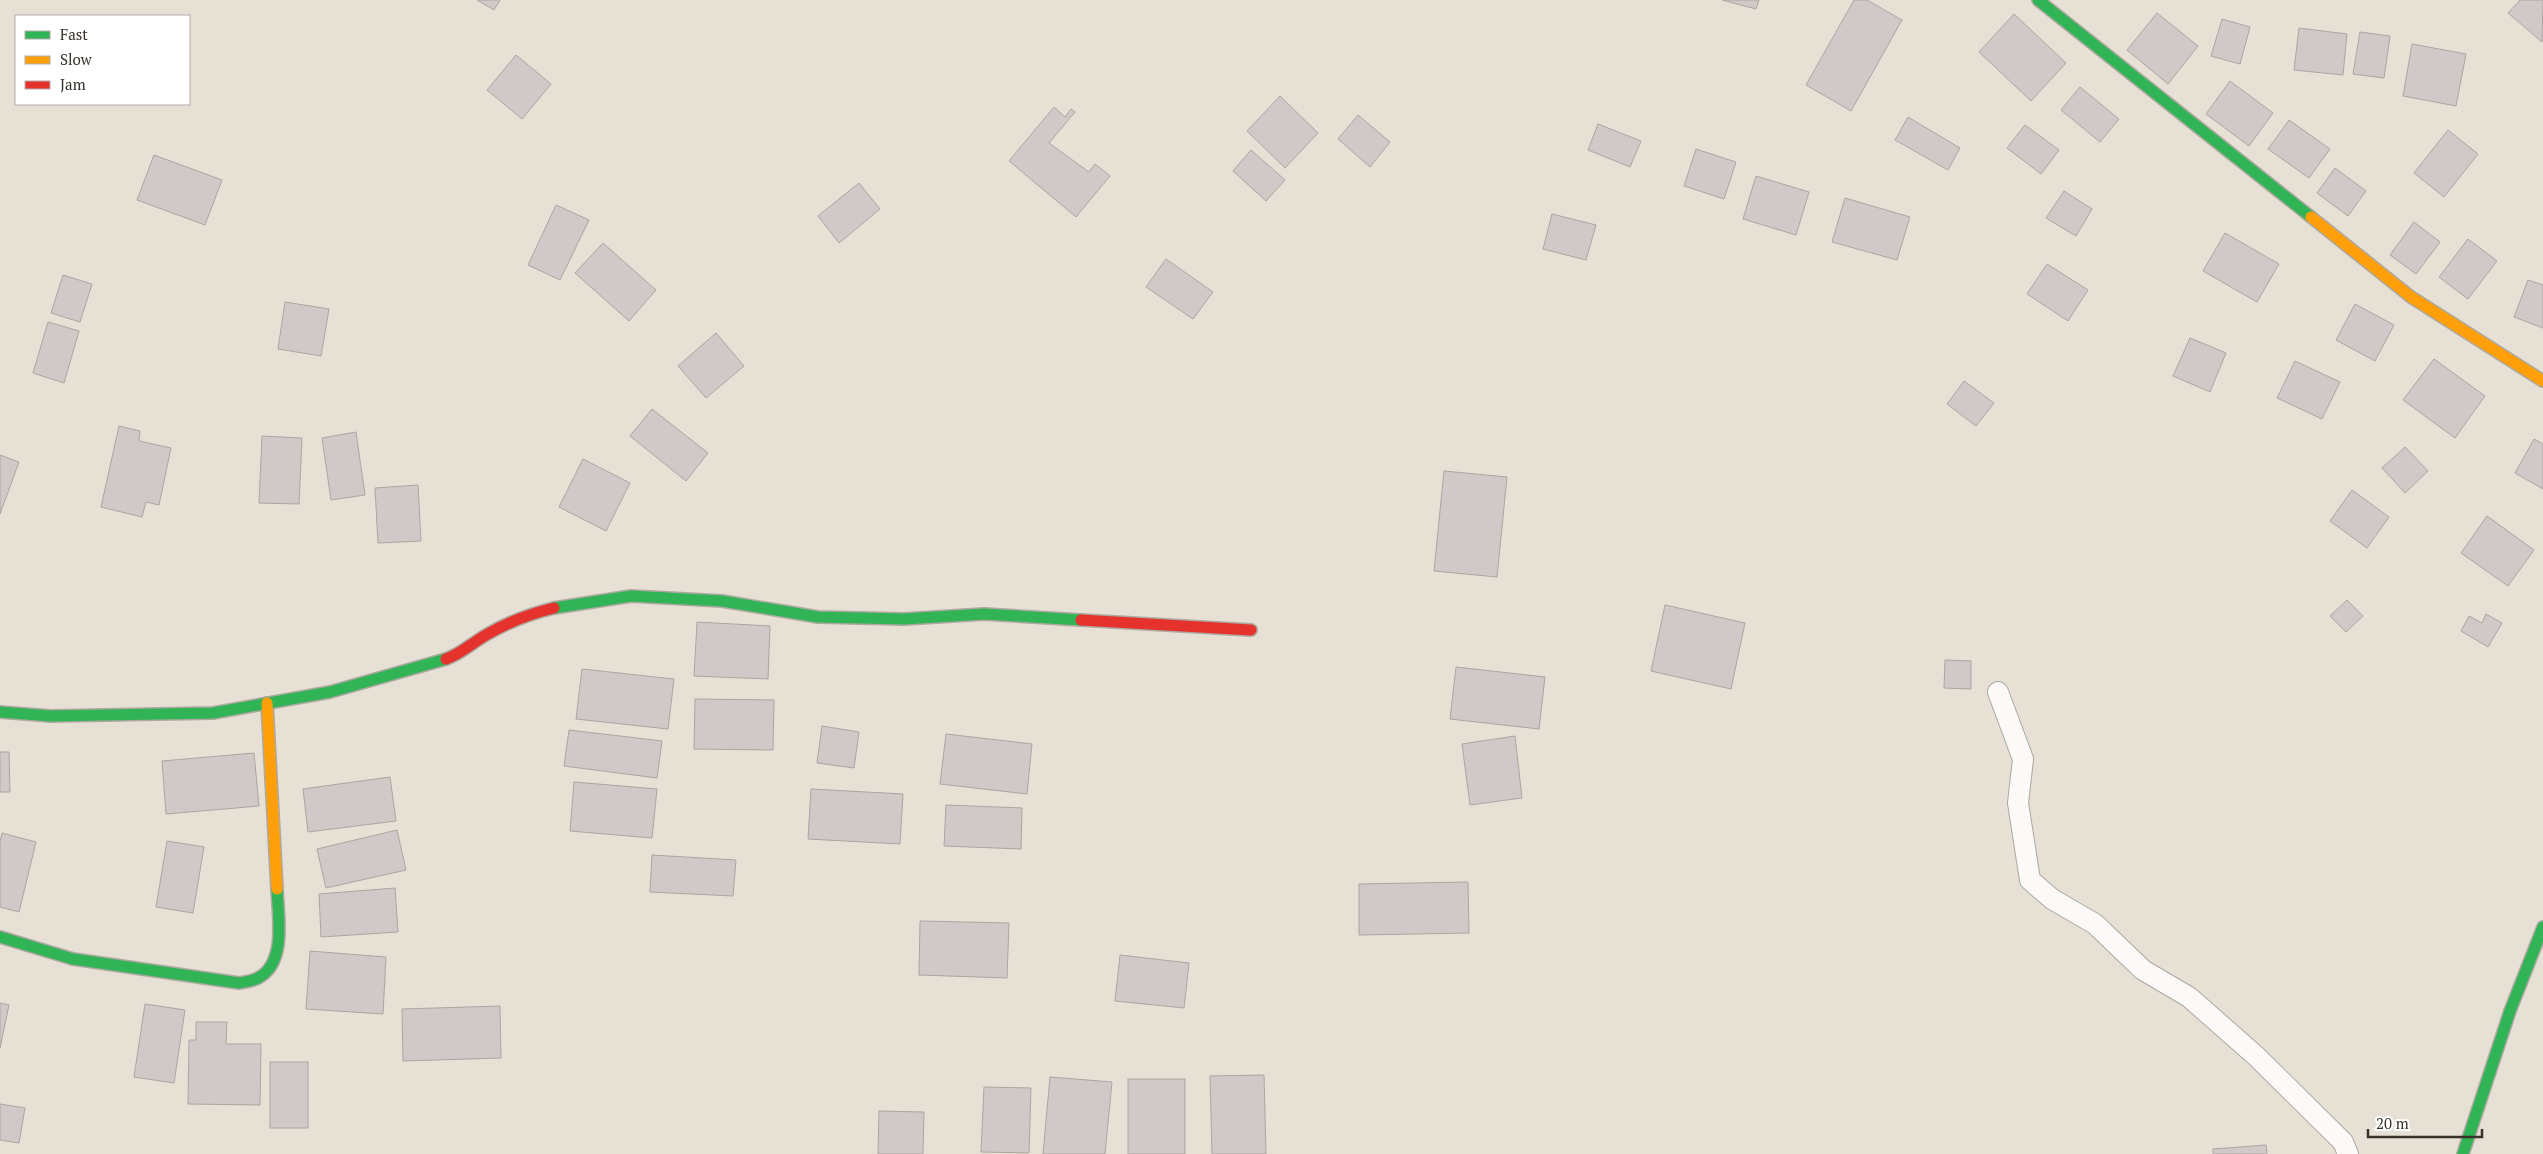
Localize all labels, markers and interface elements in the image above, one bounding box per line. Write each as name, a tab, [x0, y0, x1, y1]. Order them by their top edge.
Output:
legend	[15, 15, 190, 105]
text: Fast	[60, 24, 88, 44]
text: Slow	[60, 49, 93, 69]
text: Jam	[60, 74, 86, 94]
scale bar	[2368, 1106, 2482, 1138]
text: 20 m	[2376, 1113, 2409, 1133]

